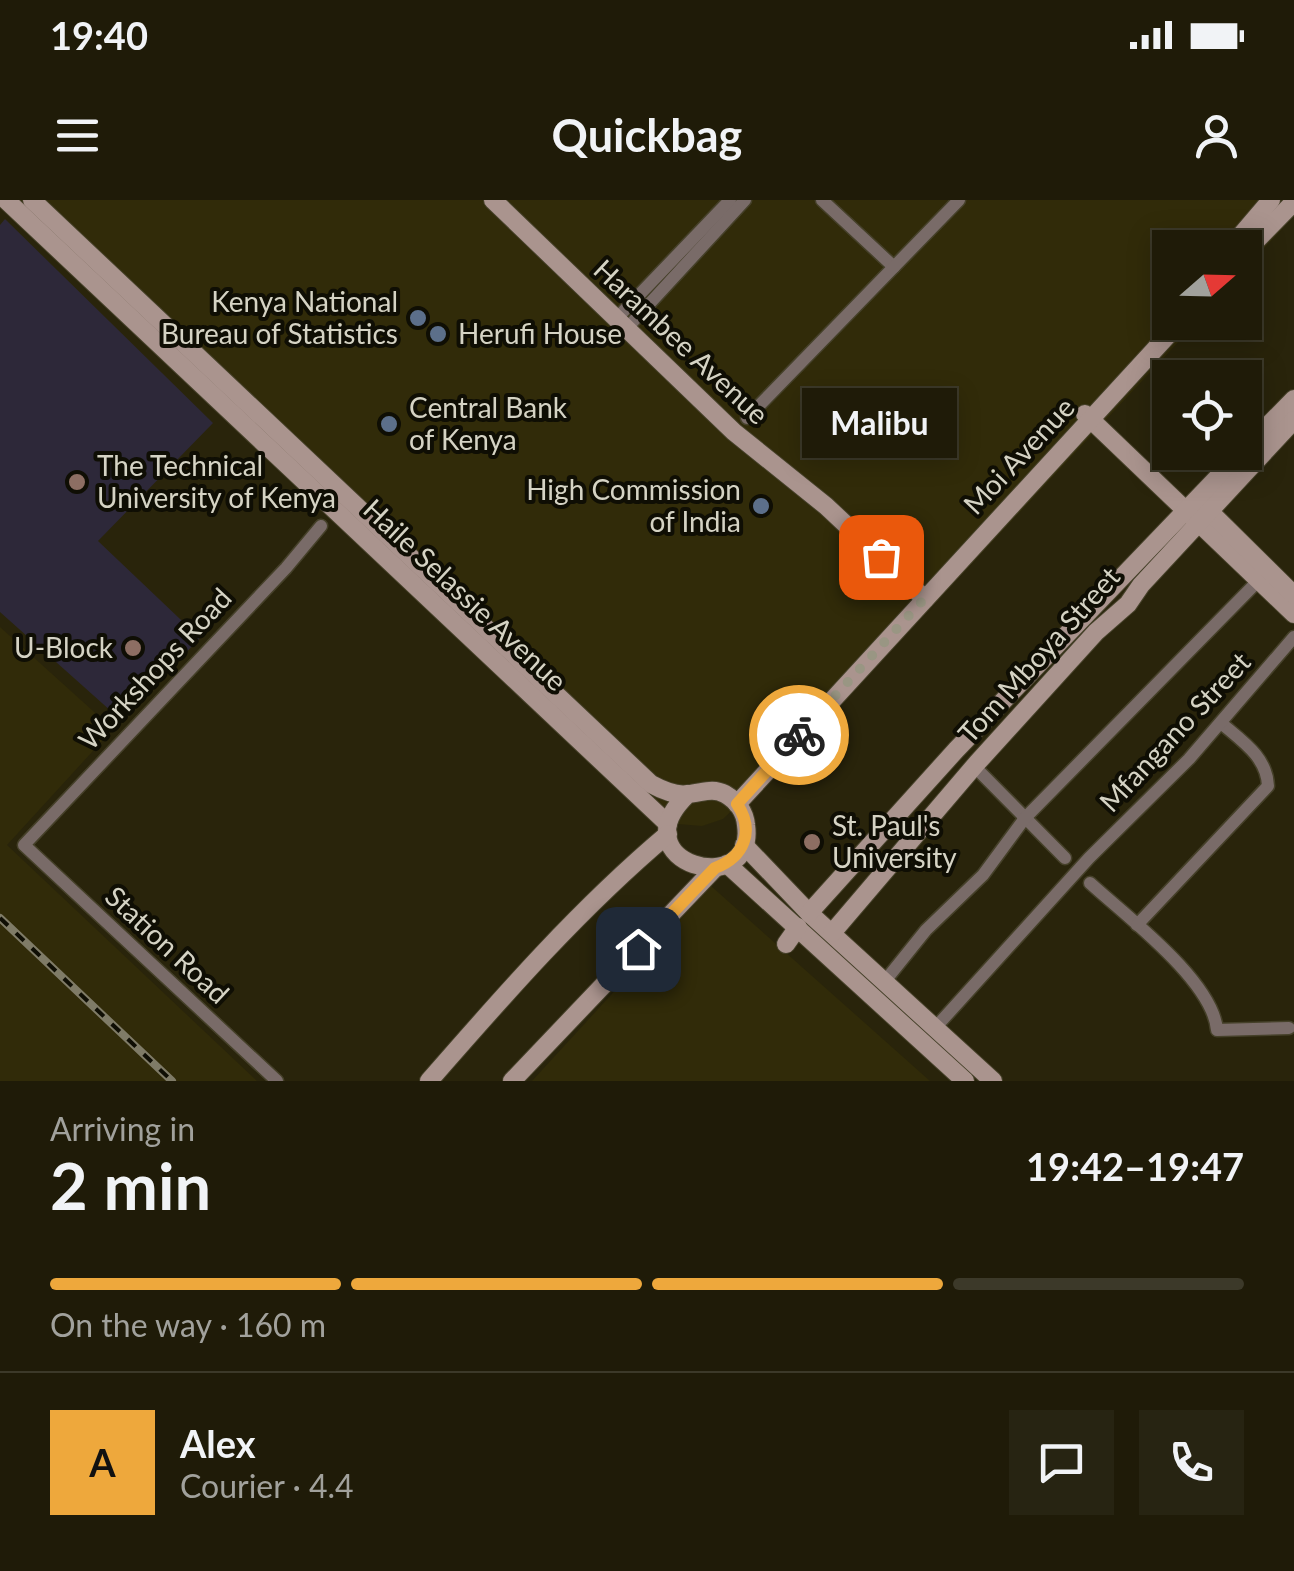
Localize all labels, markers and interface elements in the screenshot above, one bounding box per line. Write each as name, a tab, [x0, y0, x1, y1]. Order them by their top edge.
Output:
text: 19:40	[50, 12, 148, 58]
icon: menu	[50, 108, 105, 163]
text: Quickbag	[552, 108, 742, 162]
icon: person	[1189, 108, 1244, 163]
north arrow	[1152, 230, 1262, 340]
map controls	[1152, 230, 1262, 470]
street label: Harambee Avenue	[587, 252, 776, 431]
place label: Kenya National Bureau of Statistics	[161, 284, 398, 350]
marker: Kenya National Bureau of Statistics	[407, 307, 429, 329]
place label: Herufi House	[458, 316, 622, 350]
marker: Herufi House	[427, 323, 449, 345]
button: locate	[1152, 360, 1262, 470]
callout: Malibu	[804, 387, 958, 457]
place label: Central Bank of Kenya	[409, 390, 568, 456]
street label: Moi Avenue	[956, 390, 1081, 521]
text: Malibu	[830, 403, 929, 442]
marker: Central Bank of Kenya	[378, 413, 400, 435]
place label: The Technical University of Kenya	[97, 448, 336, 514]
marker: The Technical University of Kenya	[66, 471, 88, 493]
place label: High Commission of India	[526, 472, 741, 538]
street label: Haile Selassie Avenue	[357, 491, 574, 697]
marker: High Commission of India	[750, 495, 772, 517]
pin	[839, 515, 924, 600]
icon: bag	[854, 530, 909, 585]
street label: Tom Mboya Street	[950, 559, 1126, 749]
street label: Workshops Road	[71, 581, 238, 756]
place label: U-Block	[14, 630, 114, 664]
marker: U-Block	[122, 637, 144, 659]
street label: Mfangano Street	[1092, 644, 1257, 818]
courier	[749, 685, 849, 785]
icon: bike	[772, 708, 827, 763]
place label: St. Paul's University	[832, 808, 957, 874]
marker: St. Paul's University	[801, 831, 823, 853]
street label: Station Road	[99, 879, 236, 1010]
pin	[596, 907, 681, 992]
icon: home	[611, 922, 666, 977]
text: Arriving in	[50, 1109, 195, 1148]
text: 19:42–19:47	[1026, 1143, 1244, 1189]
text: 2 min	[50, 1146, 211, 1224]
text: On the way · 160 m	[50, 1305, 326, 1344]
button: chat	[1009, 1410, 1114, 1515]
button: phone	[1139, 1410, 1244, 1515]
text: Alex	[180, 1420, 256, 1466]
text: A	[89, 1439, 116, 1485]
text: Courier · 4.4	[180, 1466, 354, 1505]

